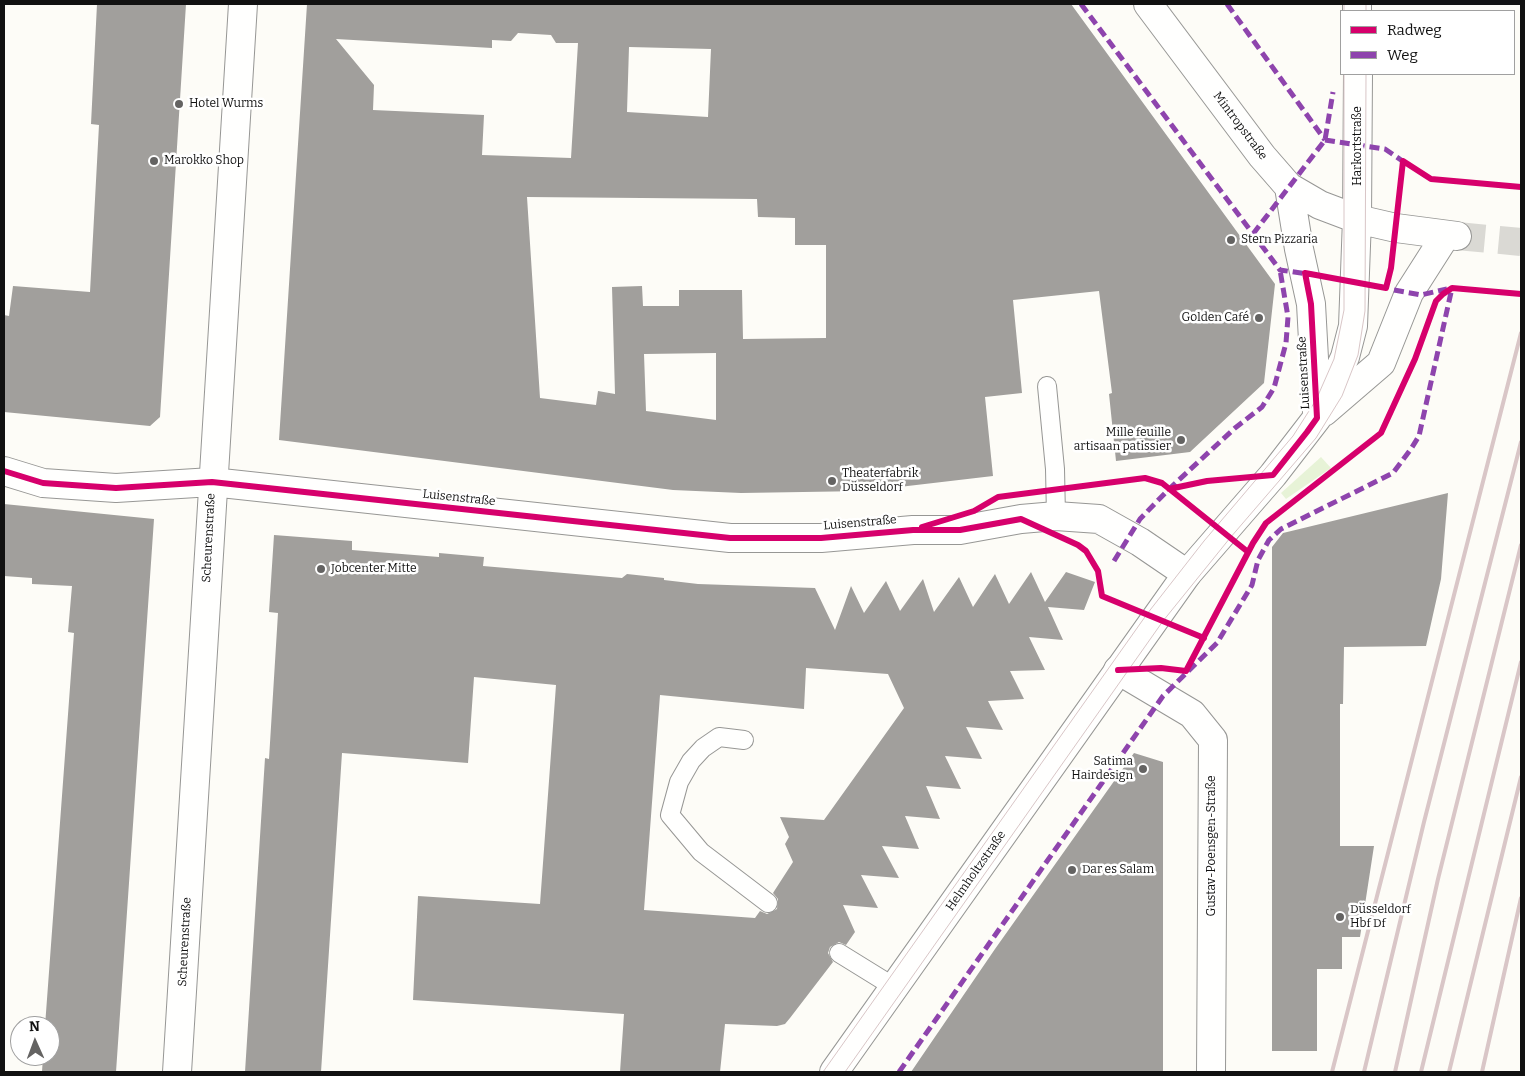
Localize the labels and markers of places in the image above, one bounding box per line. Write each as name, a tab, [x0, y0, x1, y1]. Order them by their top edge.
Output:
place label: Hotel Wurms	[189, 97, 263, 111]
marker: Hotel Wurms	[173, 98, 185, 110]
place label: Marokko Shop	[164, 154, 244, 168]
marker: Marokko Shop	[148, 155, 160, 167]
place label: Stern Pizzaria	[1241, 233, 1318, 247]
marker: Stern Pizzaria	[1225, 234, 1237, 246]
place label: Golden Café	[1181, 311, 1249, 325]
marker: Golden Café	[1253, 312, 1265, 324]
place label: Mille feuille artisaan patissier	[1074, 426, 1171, 454]
marker: Mille feuille artisaan patissier	[1175, 434, 1187, 446]
place label: Theaterfabrik Düsseldorf	[842, 467, 918, 495]
marker: Theaterfabrik Düsseldorf	[826, 475, 838, 487]
place label: Jobcenter Mitte	[331, 562, 417, 576]
marker: Jobcenter Mitte	[315, 563, 327, 575]
place label: Satima Hairdesign	[1071, 755, 1133, 783]
marker: Satima Hairdesign	[1137, 763, 1149, 775]
place label: Dar es Salam	[1082, 863, 1154, 877]
marker: Dar es Salam	[1066, 864, 1078, 876]
place label: Düsseldorf Hbf Df	[1350, 903, 1411, 931]
marker: Düsseldorf Hbf Df	[1334, 911, 1346, 923]

